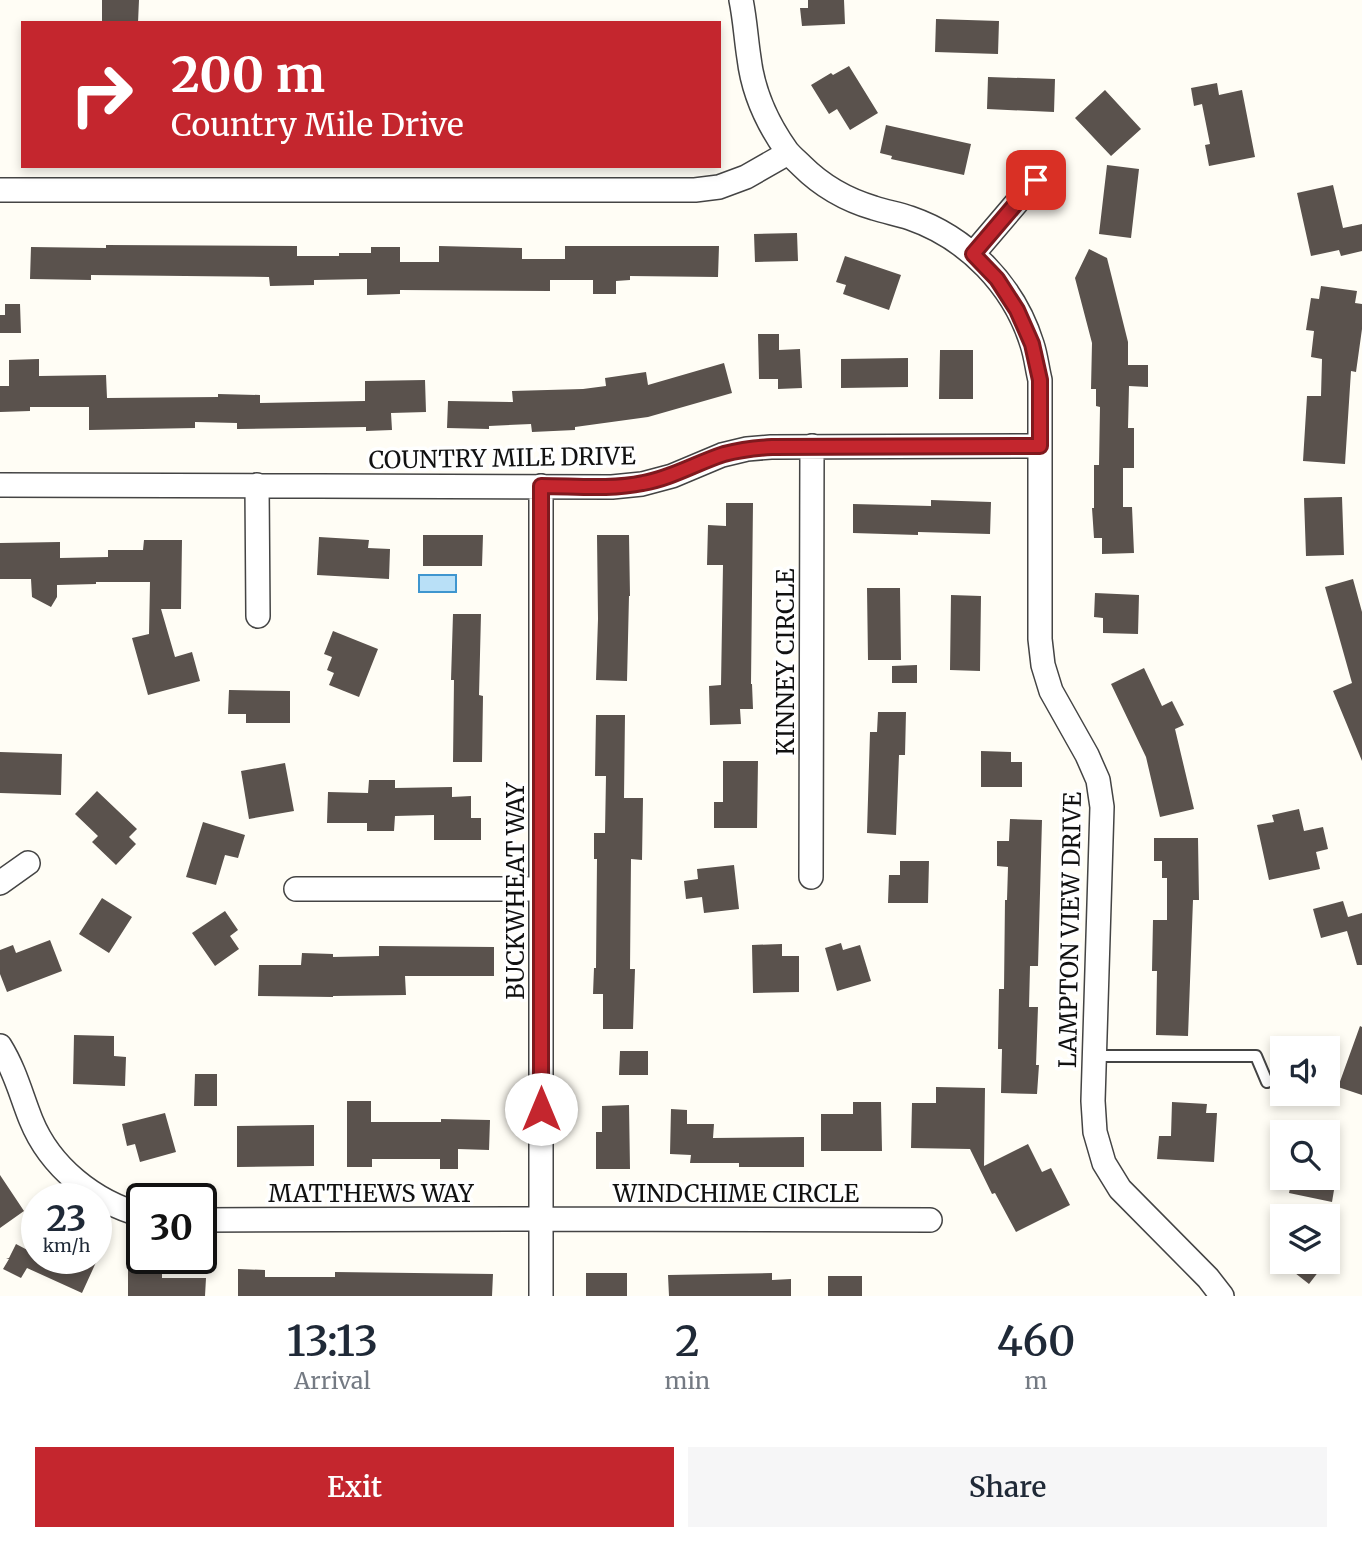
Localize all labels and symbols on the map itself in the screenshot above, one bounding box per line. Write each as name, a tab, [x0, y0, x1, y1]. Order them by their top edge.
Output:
pin	[1006, 150, 1066, 210]
street label: COUNTRY MILE DRIVE	[368, 440, 637, 476]
street label: KINNEY CIRCLE	[770, 568, 801, 755]
street label: BUCKWHEAT WAY	[500, 782, 531, 1000]
street label: LAMPTON VIEW DRIVE	[1052, 791, 1088, 1068]
position arrow	[504, 1072, 578, 1146]
street label: MATTHEWS WAY	[268, 1178, 474, 1209]
street label: WINDCHIME CIRCLE	[612, 1178, 860, 1209]
speed limit sign: 30	[126, 1183, 217, 1274]

